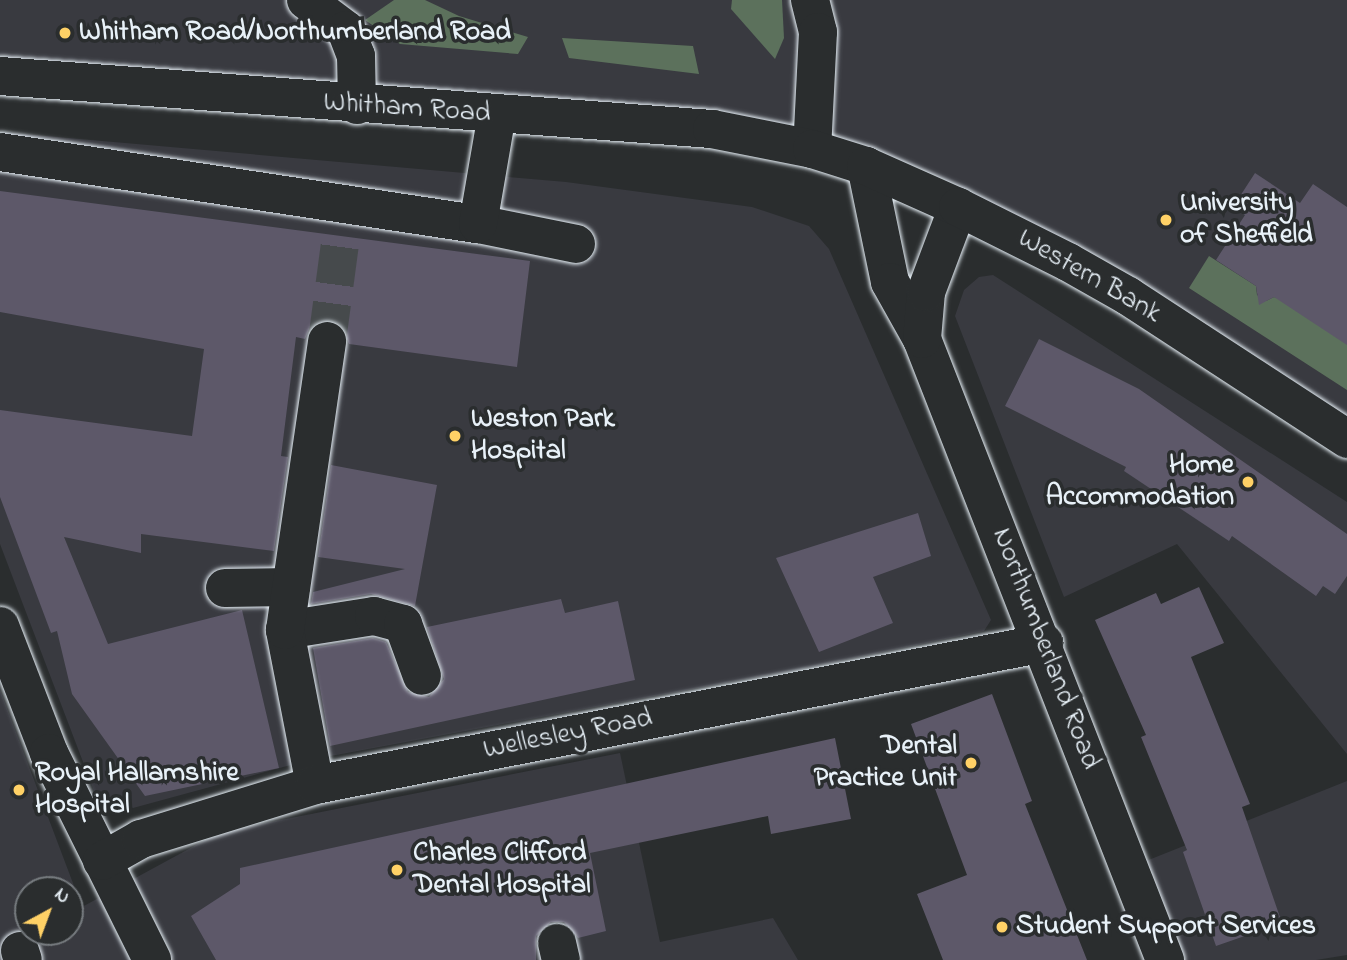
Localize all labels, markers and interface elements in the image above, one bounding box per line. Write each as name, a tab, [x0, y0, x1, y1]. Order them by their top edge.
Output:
place label: Whitham Road/Northumberland Road	[79, 16, 511, 50]
marker: Whitham Road/Northumberland Road	[57, 25, 73, 41]
street label: Whitham Road	[322, 86, 492, 132]
place label: University of Sheffield	[1180, 187, 1313, 253]
marker: University of Sheffield	[1158, 212, 1174, 228]
street label: Western Bank	[1011, 222, 1167, 332]
place label: Weston Park Hospital	[471, 403, 615, 469]
marker: Weston Park Hospital	[445, 426, 465, 446]
place label: Home Accommodation	[1046, 449, 1234, 515]
marker: Home Accommodation	[1240, 474, 1256, 490]
street label: Northumberland Road	[983, 524, 1107, 774]
street label: Wellesley Road	[481, 702, 655, 768]
place label: Dental Practice Unit	[814, 730, 957, 796]
marker: Dental Practice Unit	[963, 755, 979, 771]
place label: Royal Hallamshire Hospital	[35, 757, 239, 823]
marker: Royal Hallamshire Hospital	[9, 780, 29, 800]
place label: Charles Clifford Dental Hospital	[413, 837, 591, 903]
marker: Charles Clifford Dental Hospital	[387, 860, 407, 880]
north arrow	[14, 876, 84, 946]
text: N	[48, 882, 75, 911]
place label: Student Support Services	[1016, 910, 1316, 944]
marker: Student Support Services	[994, 919, 1010, 935]

